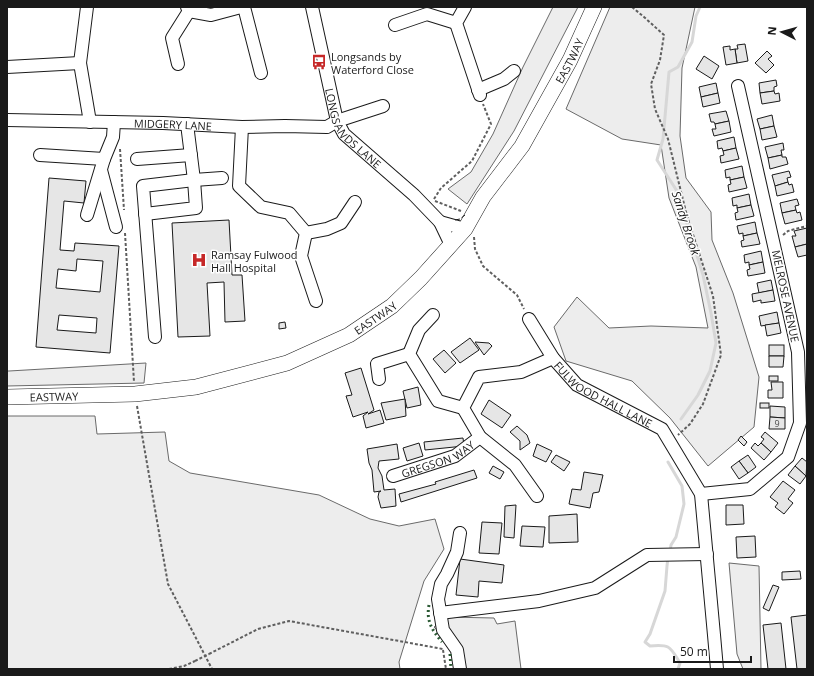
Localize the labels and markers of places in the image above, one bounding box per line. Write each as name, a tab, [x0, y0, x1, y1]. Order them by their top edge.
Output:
place label: Longsands by Waterford Close	[331, 49, 414, 77]
bus stop icon: Longsands by Waterford Close	[310, 53, 328, 71]
place label: Ramsay Fulwood Hall Hospital	[211, 247, 298, 275]
hospital icon: Ramsay Fulwood Hall Hospital	[190, 251, 208, 269]

